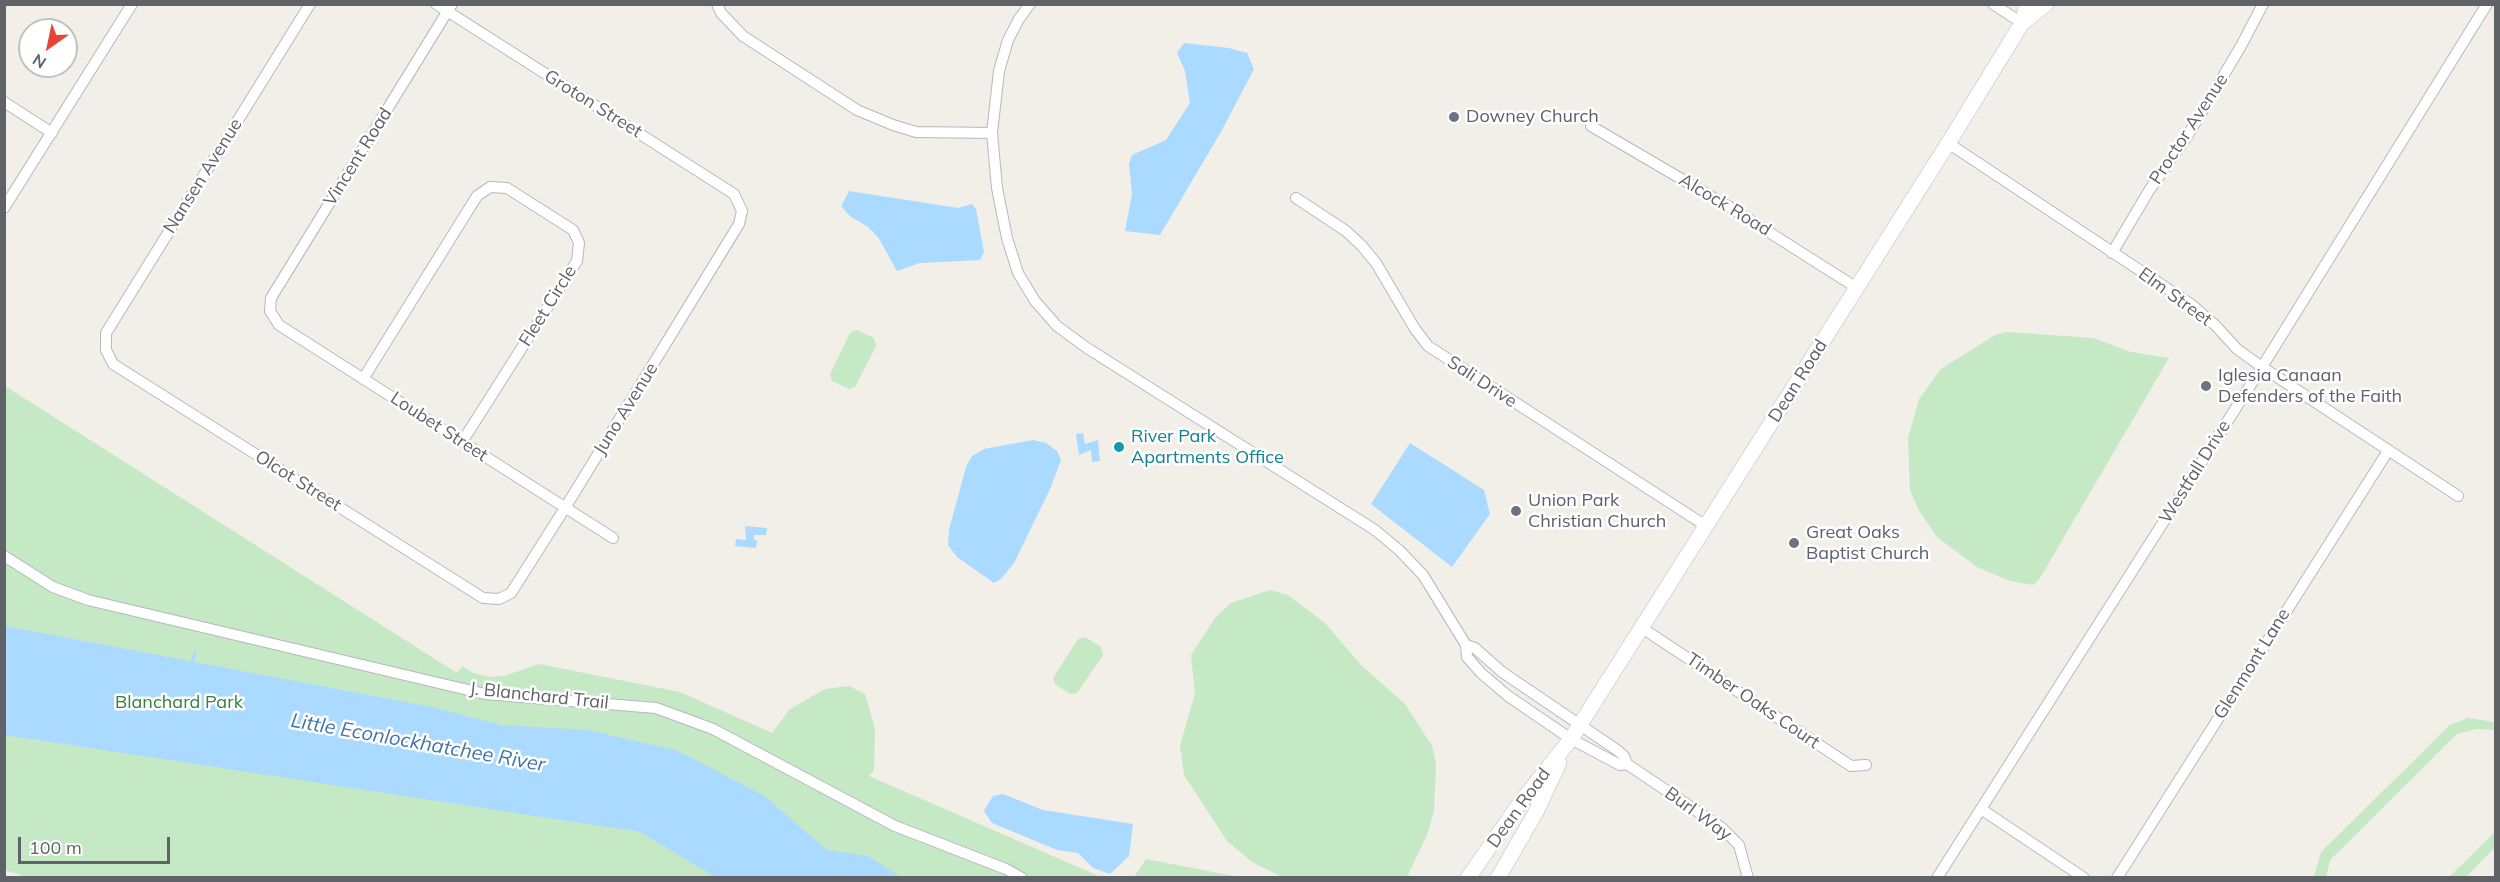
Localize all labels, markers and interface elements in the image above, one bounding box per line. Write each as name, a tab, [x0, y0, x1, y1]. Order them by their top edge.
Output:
north arrow	[18, 18, 78, 78]
text: N	[29, 50, 50, 73]
street label: Groton Street	[540, 65, 646, 143]
street label: Proctor Avenue	[2145, 70, 2233, 188]
street label: Vincent Road	[319, 104, 397, 210]
place label: Downey Church	[1466, 106, 1599, 128]
marker: Downey Church	[1447, 110, 1461, 124]
street label: Nansen Avenue	[159, 115, 247, 237]
street label: Alcock Road	[1675, 169, 1775, 241]
street label: Fleet Circle	[515, 262, 581, 350]
street label: Elm Street	[2134, 263, 2216, 331]
street label: Dean Road	[1764, 336, 1832, 426]
street label: Sali Drive	[1443, 351, 1521, 413]
street label: Juno Avenue	[589, 359, 663, 459]
place label: Iglesia Canaan Defenders of the Faith	[2218, 365, 2402, 407]
marker: Iglesia Canaan Defenders of the Faith	[2199, 379, 2213, 393]
street label: Loubet Street	[386, 388, 492, 466]
street label: Westfall Drive	[2155, 416, 2235, 528]
place label: River Park Apartments Office	[1131, 426, 1284, 468]
marker: River Park Apartments Office	[1112, 440, 1126, 454]
street label: Olcot Street	[251, 446, 345, 516]
place label: Union Park Christian Church	[1528, 490, 1666, 532]
marker: Union Park Christian Church	[1509, 504, 1523, 518]
place label: Great Oaks Baptist Church	[1806, 522, 1929, 564]
marker: Great Oaks Baptist Church	[1787, 536, 1801, 550]
street label: Glenmont Lane	[2209, 605, 2295, 723]
street label: Timber Oaks Court	[1682, 648, 1824, 754]
street label: J. Blanchard Trail	[468, 678, 610, 714]
park label: Blanchard Park	[115, 692, 243, 714]
water label: Little Econlockhatchee River	[289, 709, 547, 777]
street label: Dean Road	[1483, 764, 1555, 852]
street label: Burl Way	[1660, 783, 1736, 845]
scale bar	[21, 825, 172, 863]
text: 100 m	[29, 836, 82, 859]

